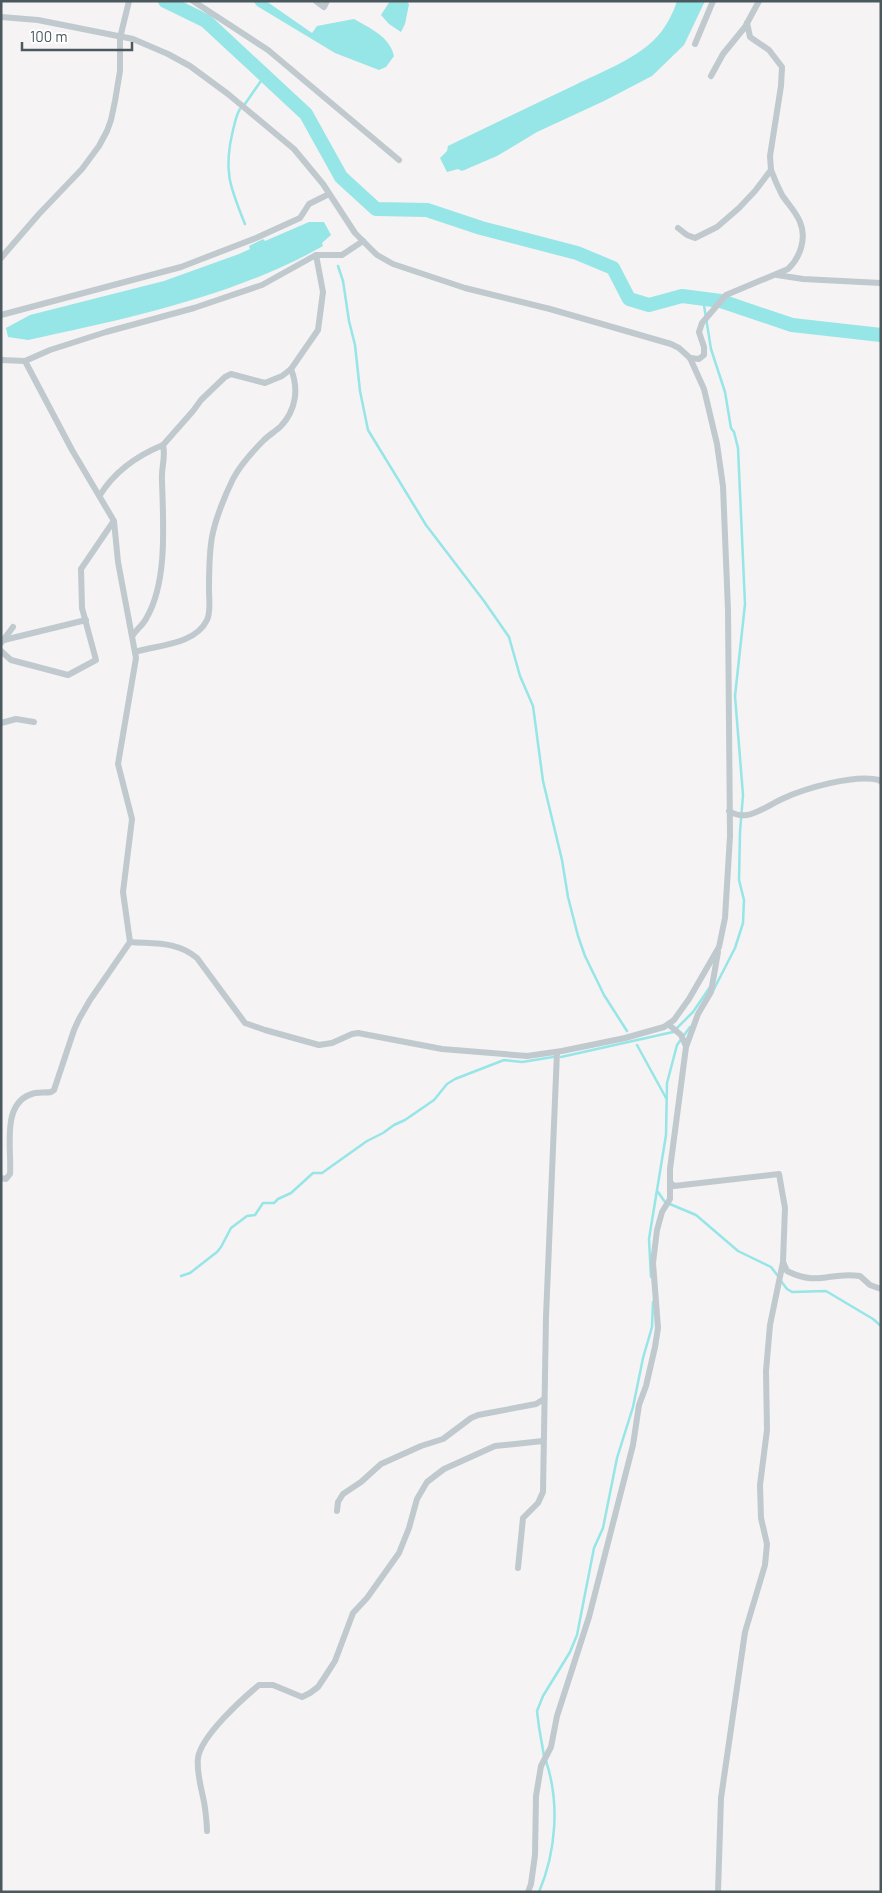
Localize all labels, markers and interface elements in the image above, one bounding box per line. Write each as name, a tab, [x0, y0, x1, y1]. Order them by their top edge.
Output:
scale bar	[22, 20, 132, 52]
text: 100 m	[30, 27, 68, 45]

